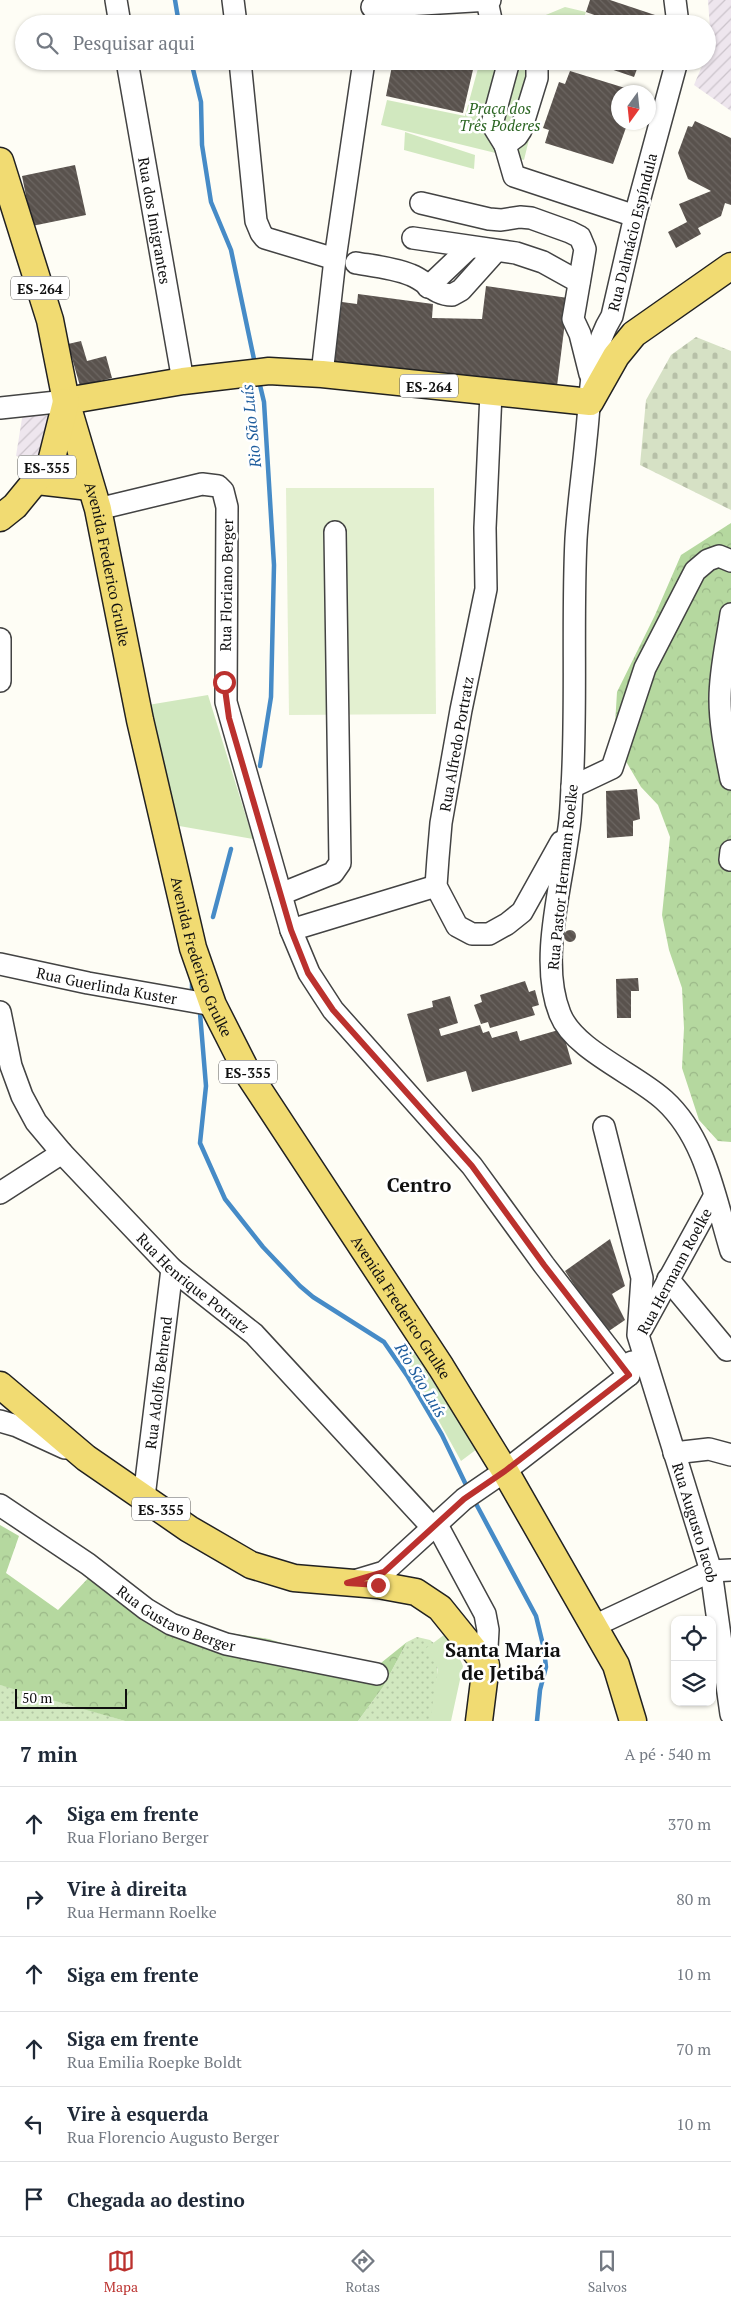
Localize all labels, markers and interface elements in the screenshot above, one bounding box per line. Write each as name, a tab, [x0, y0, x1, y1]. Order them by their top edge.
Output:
search box	[15, 15, 716, 70]
icon: search	[33, 29, 61, 57]
text: Pesquisar aqui	[73, 30, 195, 55]
north arrow	[611, 85, 656, 130]
park label: Praça dos Três Poderes	[459, 98, 541, 135]
street label: Rua Dalmácio Espíndula	[603, 150, 661, 313]
street label: Rua dos Imigrantes	[134, 155, 176, 286]
road number: ES-264	[11, 276, 69, 300]
road number: ES-264	[400, 374, 458, 398]
water label: Rio São Luís	[236, 383, 266, 470]
road number: ES-355	[18, 456, 76, 478]
street label: Avenida Frederico Grulke	[81, 480, 135, 648]
street label: Rua Floriano Berger	[215, 518, 237, 652]
route start	[213, 671, 236, 694]
street label: Rua Alfredo Portratz	[434, 675, 478, 813]
street label: Rua Pastor Hermann Roelke	[542, 783, 582, 971]
street label: Avenida Frederico Grulke	[167, 875, 237, 1040]
street label: Rua Guerlinda Kuster	[35, 962, 179, 1009]
road number: ES-355	[219, 1060, 277, 1084]
district label: Centro	[387, 1171, 451, 1198]
street label: Rua Hermann Roelke	[632, 1204, 716, 1338]
street label: Rua Henrique Potratz	[133, 1228, 254, 1337]
street label: Avenida Frederico Grulke	[347, 1232, 456, 1383]
street label: Rua Adolfo Behrend	[140, 1315, 176, 1450]
water label: Rio São Luís	[389, 1338, 452, 1422]
street label: Rua Augusto Jacob	[668, 1460, 722, 1584]
road number: ES-355	[132, 1498, 190, 1520]
route end	[367, 1574, 390, 1597]
street label: Rua Gustavo Berger	[113, 1580, 237, 1656]
map controls	[671, 1616, 716, 1706]
button: locate	[671, 1616, 716, 1661]
district label: Santa Maria de Jetibá	[445, 1636, 561, 1686]
button: layers	[671, 1661, 716, 1706]
scale bar	[15, 1686, 128, 1709]
text: 50 m	[22, 1688, 52, 1707]
text: 7 min	[20, 1740, 77, 1768]
text: A pé · 540 m	[624, 1743, 711, 1765]
text: Siga em frente	[67, 1801, 199, 1826]
icon: ahead	[20, 1810, 48, 1838]
text: 370 m	[668, 1813, 711, 1835]
text: Rua Floriano Berger	[67, 1826, 209, 1848]
text: Vire à direita	[67, 1876, 187, 1901]
icon: right	[20, 1885, 48, 1913]
text: 80 m	[676, 1888, 711, 1910]
text: Rua Hermann Roelke	[67, 1901, 217, 1923]
icon: ahead	[20, 1960, 48, 1988]
text: Siga em frente	[67, 1962, 199, 1987]
text: 10 m	[676, 1963, 711, 1985]
text: Siga em frente	[67, 2026, 199, 2051]
icon: ahead	[20, 2035, 48, 2063]
text: 70 m	[676, 2038, 711, 2060]
text: Rua Emilia Roepke Boldt	[67, 2051, 242, 2073]
text: Vire à esquerda	[67, 2101, 209, 2126]
icon: left	[20, 2110, 48, 2138]
text: 10 m	[676, 2113, 711, 2135]
text: Rua Florencio Augusto Berger	[67, 2126, 279, 2148]
icon: arrive	[20, 2185, 48, 2213]
text: Chegada ao destino	[67, 2187, 245, 2212]
tab: Mapa	[104, 2247, 138, 2296]
tab: Rotas	[346, 2247, 380, 2296]
tab: Salvos	[588, 2247, 627, 2296]

